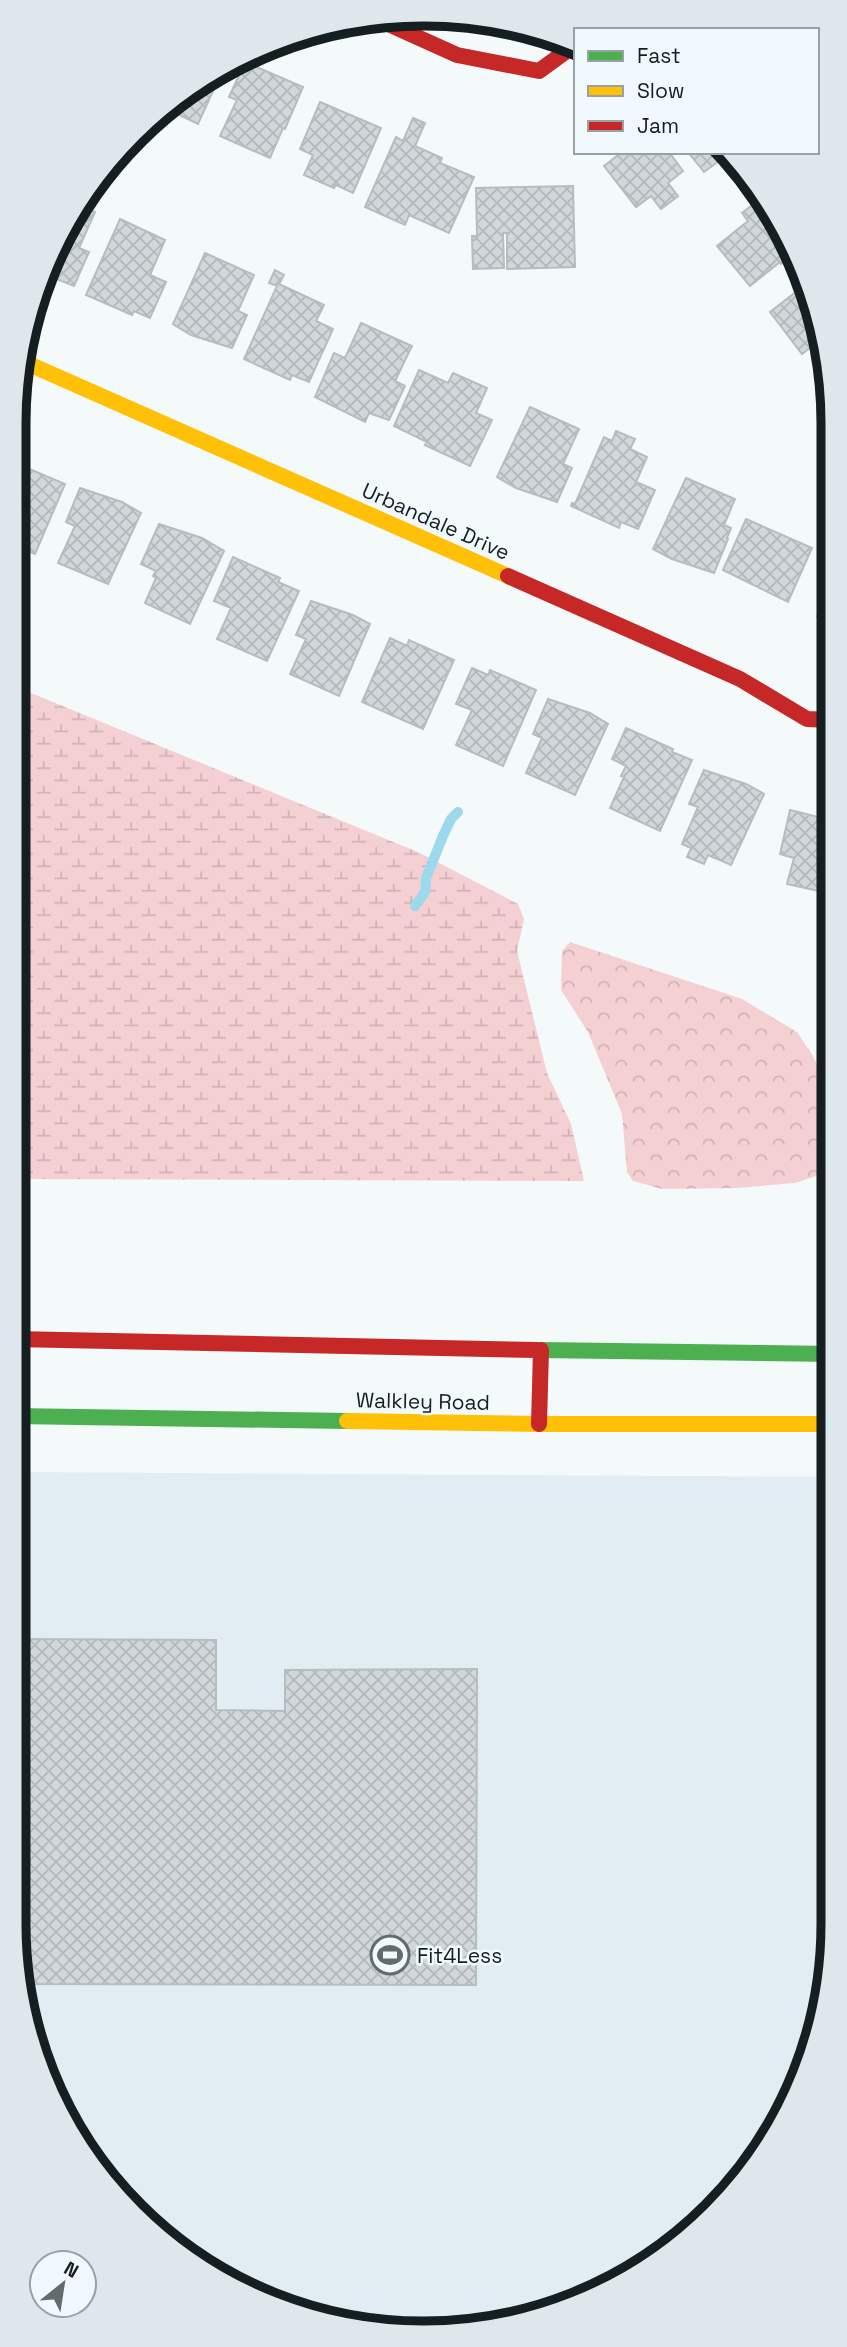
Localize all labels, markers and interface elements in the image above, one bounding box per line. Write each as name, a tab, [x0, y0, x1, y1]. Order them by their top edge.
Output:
legend	[574, 28, 819, 154]
text: Fast	[637, 42, 681, 69]
text: Slow	[637, 77, 685, 104]
text: Jam	[637, 112, 679, 139]
street label: Urbandale Drive	[358, 476, 514, 566]
street label: Walkley Road	[356, 1386, 490, 1416]
sports icon: Fit4Less	[369, 1934, 411, 1976]
place label: Fit4Less	[417, 1942, 502, 1969]
north arrow	[28, 2249, 98, 2319]
text: N	[59, 2256, 83, 2284]

